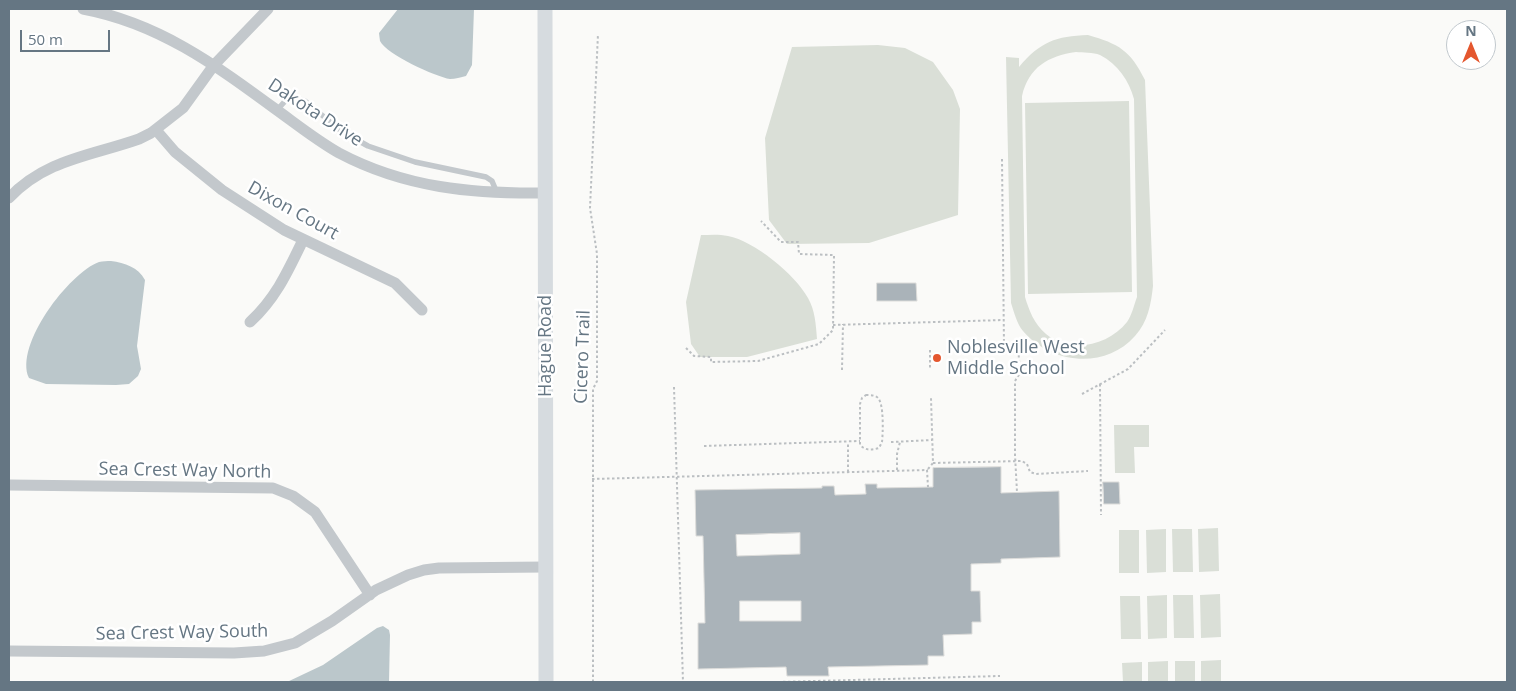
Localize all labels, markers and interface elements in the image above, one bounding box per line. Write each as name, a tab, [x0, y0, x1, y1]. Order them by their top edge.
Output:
scale bar	[22, 20, 112, 52]
north arrow	[1446, 20, 1496, 70]
text: N	[1465, 21, 1477, 40]
text: 50 m	[28, 29, 63, 49]
street label: Dakota Drive	[264, 74, 366, 152]
street label: Dixon Court	[244, 177, 342, 245]
street label: Hague Road	[535, 295, 557, 397]
street label: Cicero Trail	[571, 310, 595, 404]
place label: Noblesville West Middle School	[947, 337, 1085, 379]
marker: Noblesville West Middle School	[931, 352, 943, 364]
street label: Sea Crest Way North	[99, 459, 271, 483]
street label: Sea Crest Way South	[96, 621, 268, 645]

